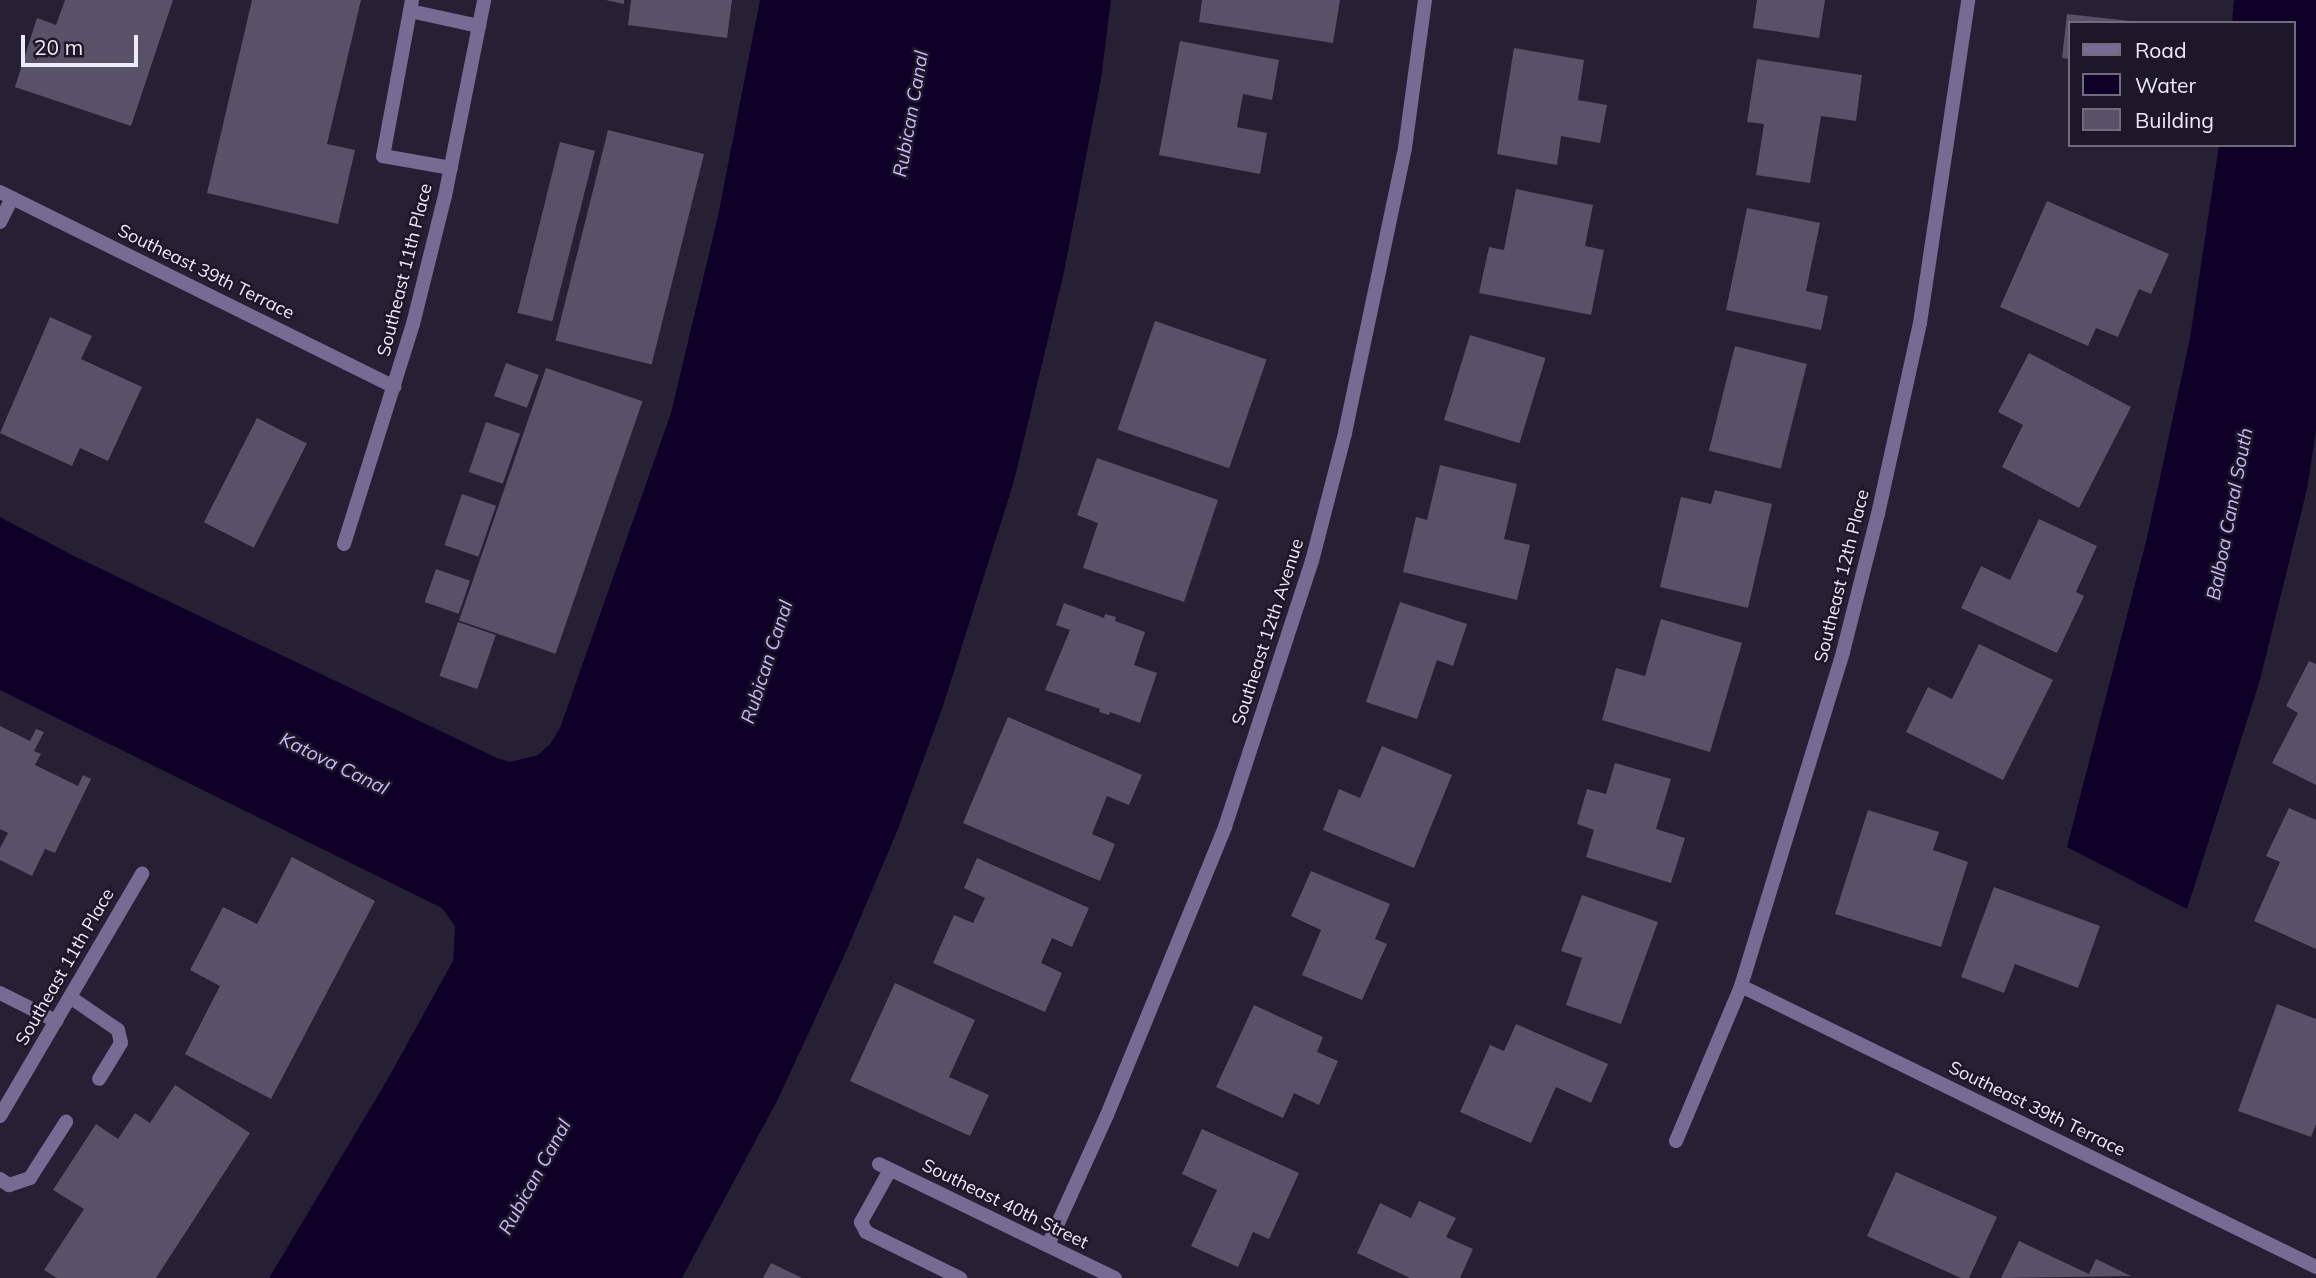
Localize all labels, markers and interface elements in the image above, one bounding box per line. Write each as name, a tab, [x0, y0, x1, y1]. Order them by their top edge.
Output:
scale bar	[24, 21, 142, 65]
legend	[2068, 21, 2295, 147]
text: 20 m	[34, 34, 83, 60]
text: Road	[2135, 37, 2186, 63]
water label: Rubican Canal	[889, 49, 933, 179]
text: Water	[2135, 72, 2196, 98]
text: Building	[2135, 107, 2214, 133]
street label: Southeast 11th Place	[373, 181, 437, 359]
street label: Southeast 39th Terrace	[114, 220, 298, 324]
water label: Balboa Canal South	[2202, 426, 2258, 602]
street label: Southeast 12th Place	[1810, 487, 1874, 665]
street label: Southeast 12th Avenue	[1228, 536, 1308, 728]
water label: Rubican Canal	[736, 598, 798, 726]
water label: Katova Canal	[276, 728, 392, 800]
street label: Southeast 11th Place	[11, 885, 119, 1049]
street label: Southeast 39th Terrace	[1945, 1057, 2129, 1161]
water label: Rubican Canal	[494, 1116, 576, 1238]
street label: Southeast 40th Street	[918, 1154, 1092, 1254]

